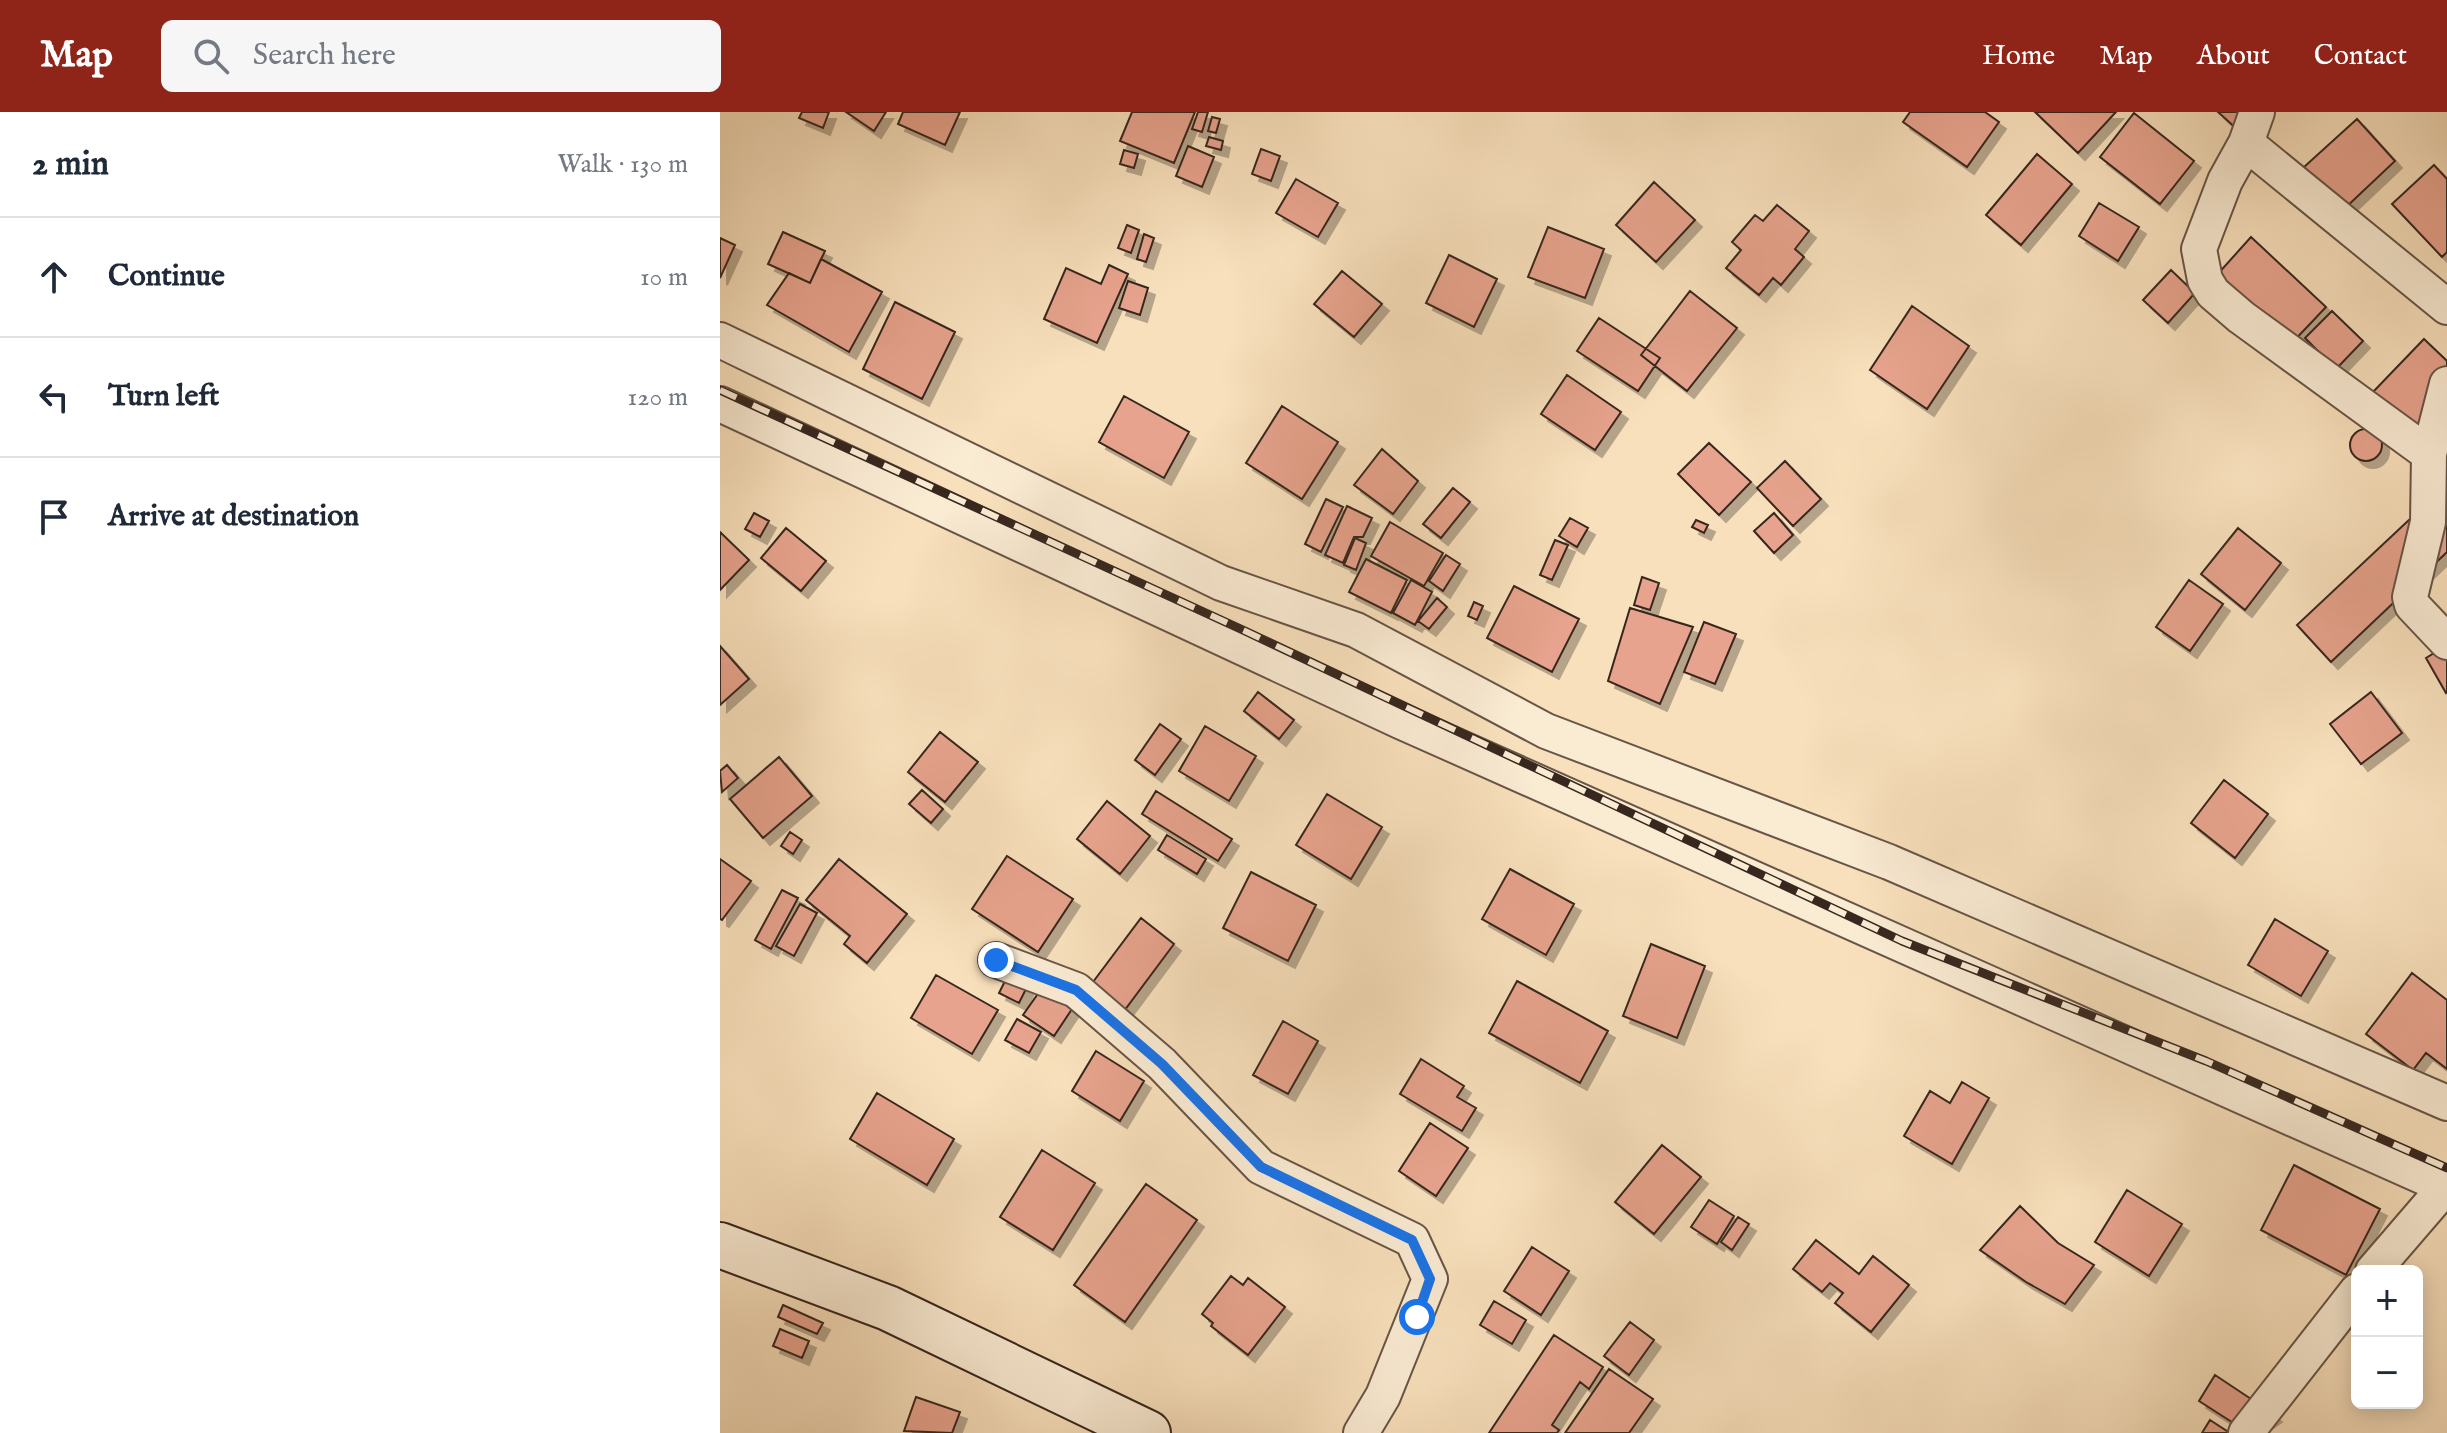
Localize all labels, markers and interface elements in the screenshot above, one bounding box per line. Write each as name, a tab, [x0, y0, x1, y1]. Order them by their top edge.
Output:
search box	[161, 20, 721, 92]
text: Map	[40, 32, 113, 80]
icon: search	[189, 34, 233, 78]
text: Search here	[253, 37, 396, 75]
text: Home	[1982, 39, 2055, 74]
text: Map	[2099, 39, 2153, 74]
text: About	[2197, 39, 2270, 74]
text: Contact	[2314, 39, 2407, 74]
text: 2 min	[32, 143, 109, 186]
text: Walk · 130 m	[558, 148, 688, 181]
icon: ahead	[32, 255, 76, 299]
text: Continue	[108, 258, 225, 296]
text: 10 m	[640, 261, 688, 294]
icon: left	[32, 375, 76, 419]
text: Turn left	[108, 378, 219, 416]
text: 120 m	[628, 381, 688, 414]
icon: arrive	[32, 495, 76, 539]
text: Arrive at destination	[108, 498, 359, 536]
route end	[978, 942, 1014, 978]
map controls	[2351, 1265, 2423, 1409]
button: +	[2351, 1265, 2423, 1337]
route start	[1399, 1299, 1435, 1335]
button: −	[2351, 1337, 2423, 1409]

